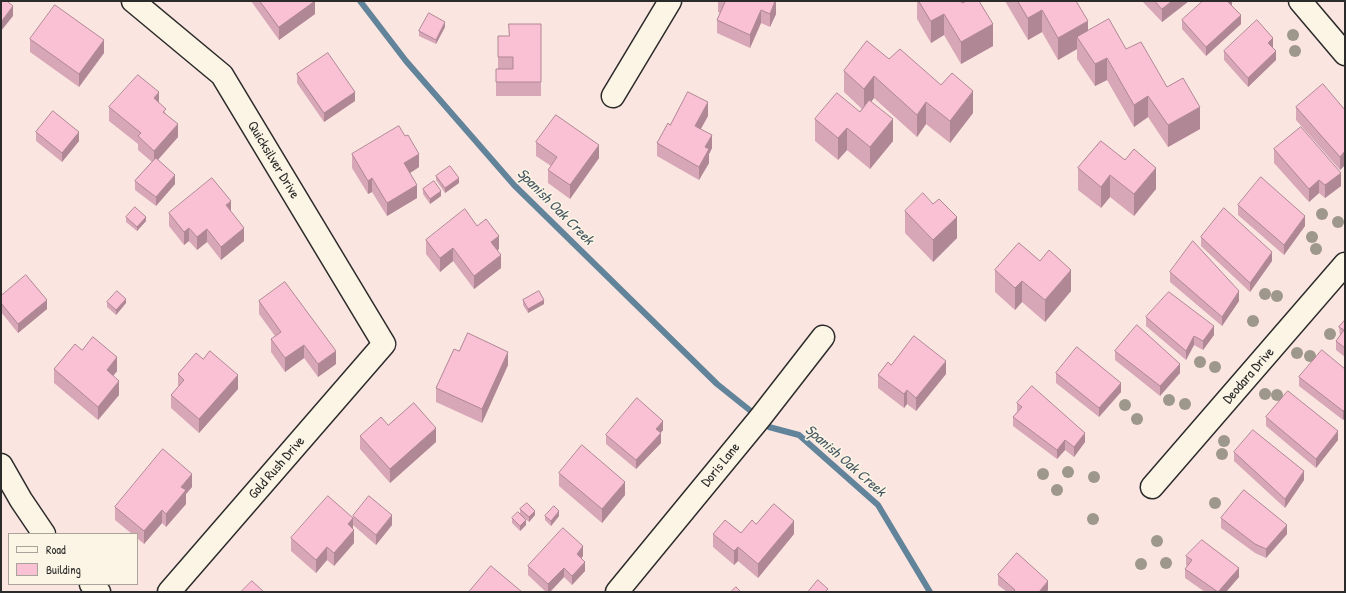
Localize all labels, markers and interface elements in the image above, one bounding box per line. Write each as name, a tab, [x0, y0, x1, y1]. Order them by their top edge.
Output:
street label: Quicksilver Drive	[243, 118, 303, 202]
water label: Spanish Oak Creek	[513, 165, 597, 249]
street label: Deodara Drive	[1220, 344, 1278, 408]
water label: Spanish Oak Creek	[801, 421, 889, 501]
street label: Gold Rush Drive	[245, 433, 309, 503]
street label: Doris Lane	[698, 439, 744, 491]
legend	[8, 533, 138, 585]
text: Road	[46, 541, 66, 558]
text: Building	[46, 561, 81, 578]

